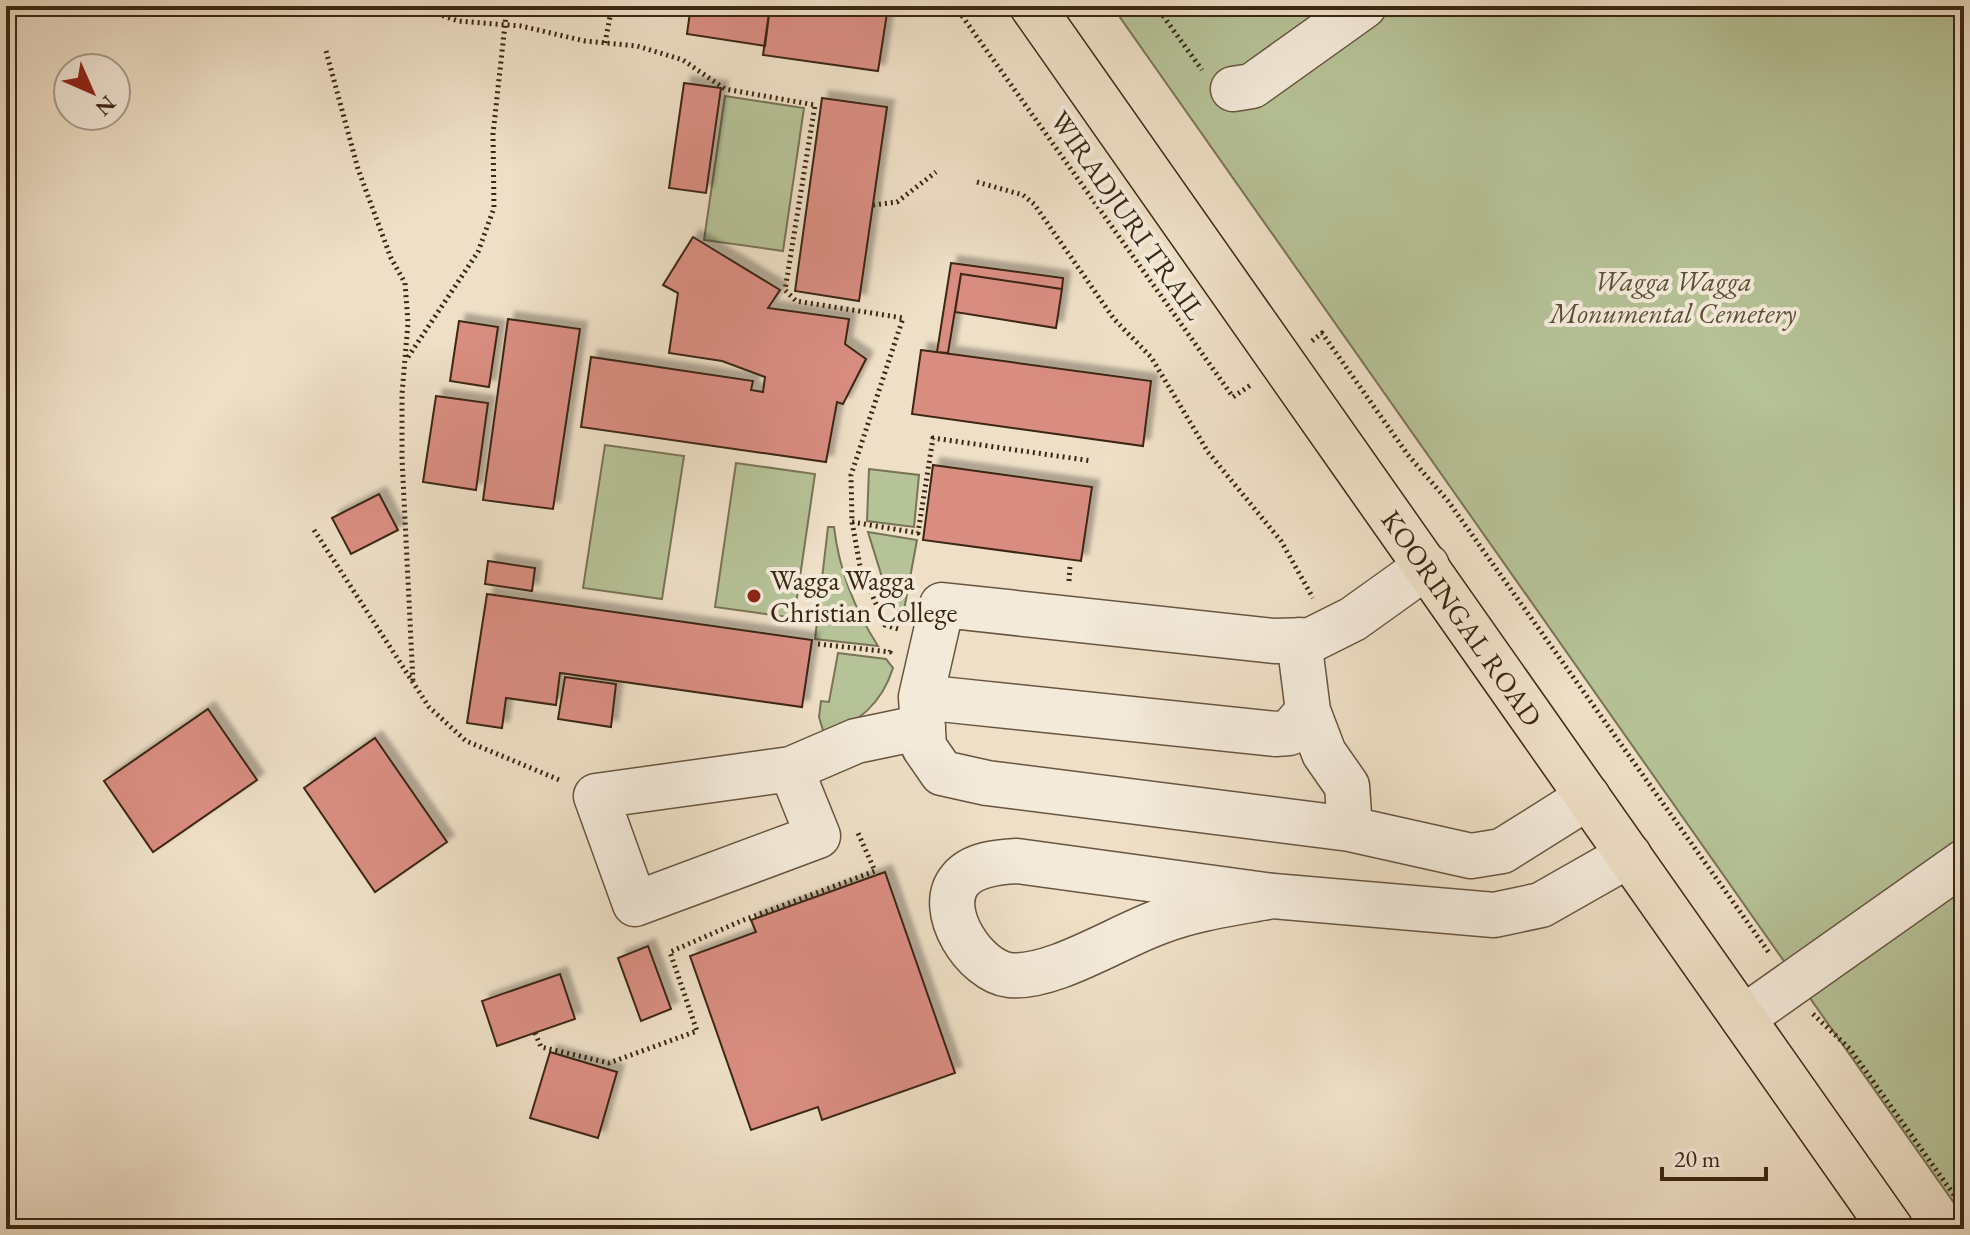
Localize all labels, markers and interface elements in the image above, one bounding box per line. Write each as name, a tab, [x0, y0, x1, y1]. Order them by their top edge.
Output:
north arrow	[52, 52, 132, 132]
text: N	[89, 89, 122, 122]
street label: WIRADJURI TRAIL	[1042, 103, 1214, 327]
park label: Wagga Wagga Monumental Cemetery	[1548, 263, 1797, 331]
street label: KOORINGAL ROAD	[1374, 503, 1550, 733]
place label: Wagga Wagga Christian College	[770, 562, 958, 630]
marker: Wagga Wagga Christian College	[745, 587, 763, 605]
scale bar	[1662, 1131, 1766, 1181]
text: 20 m	[1674, 1143, 1721, 1174]

